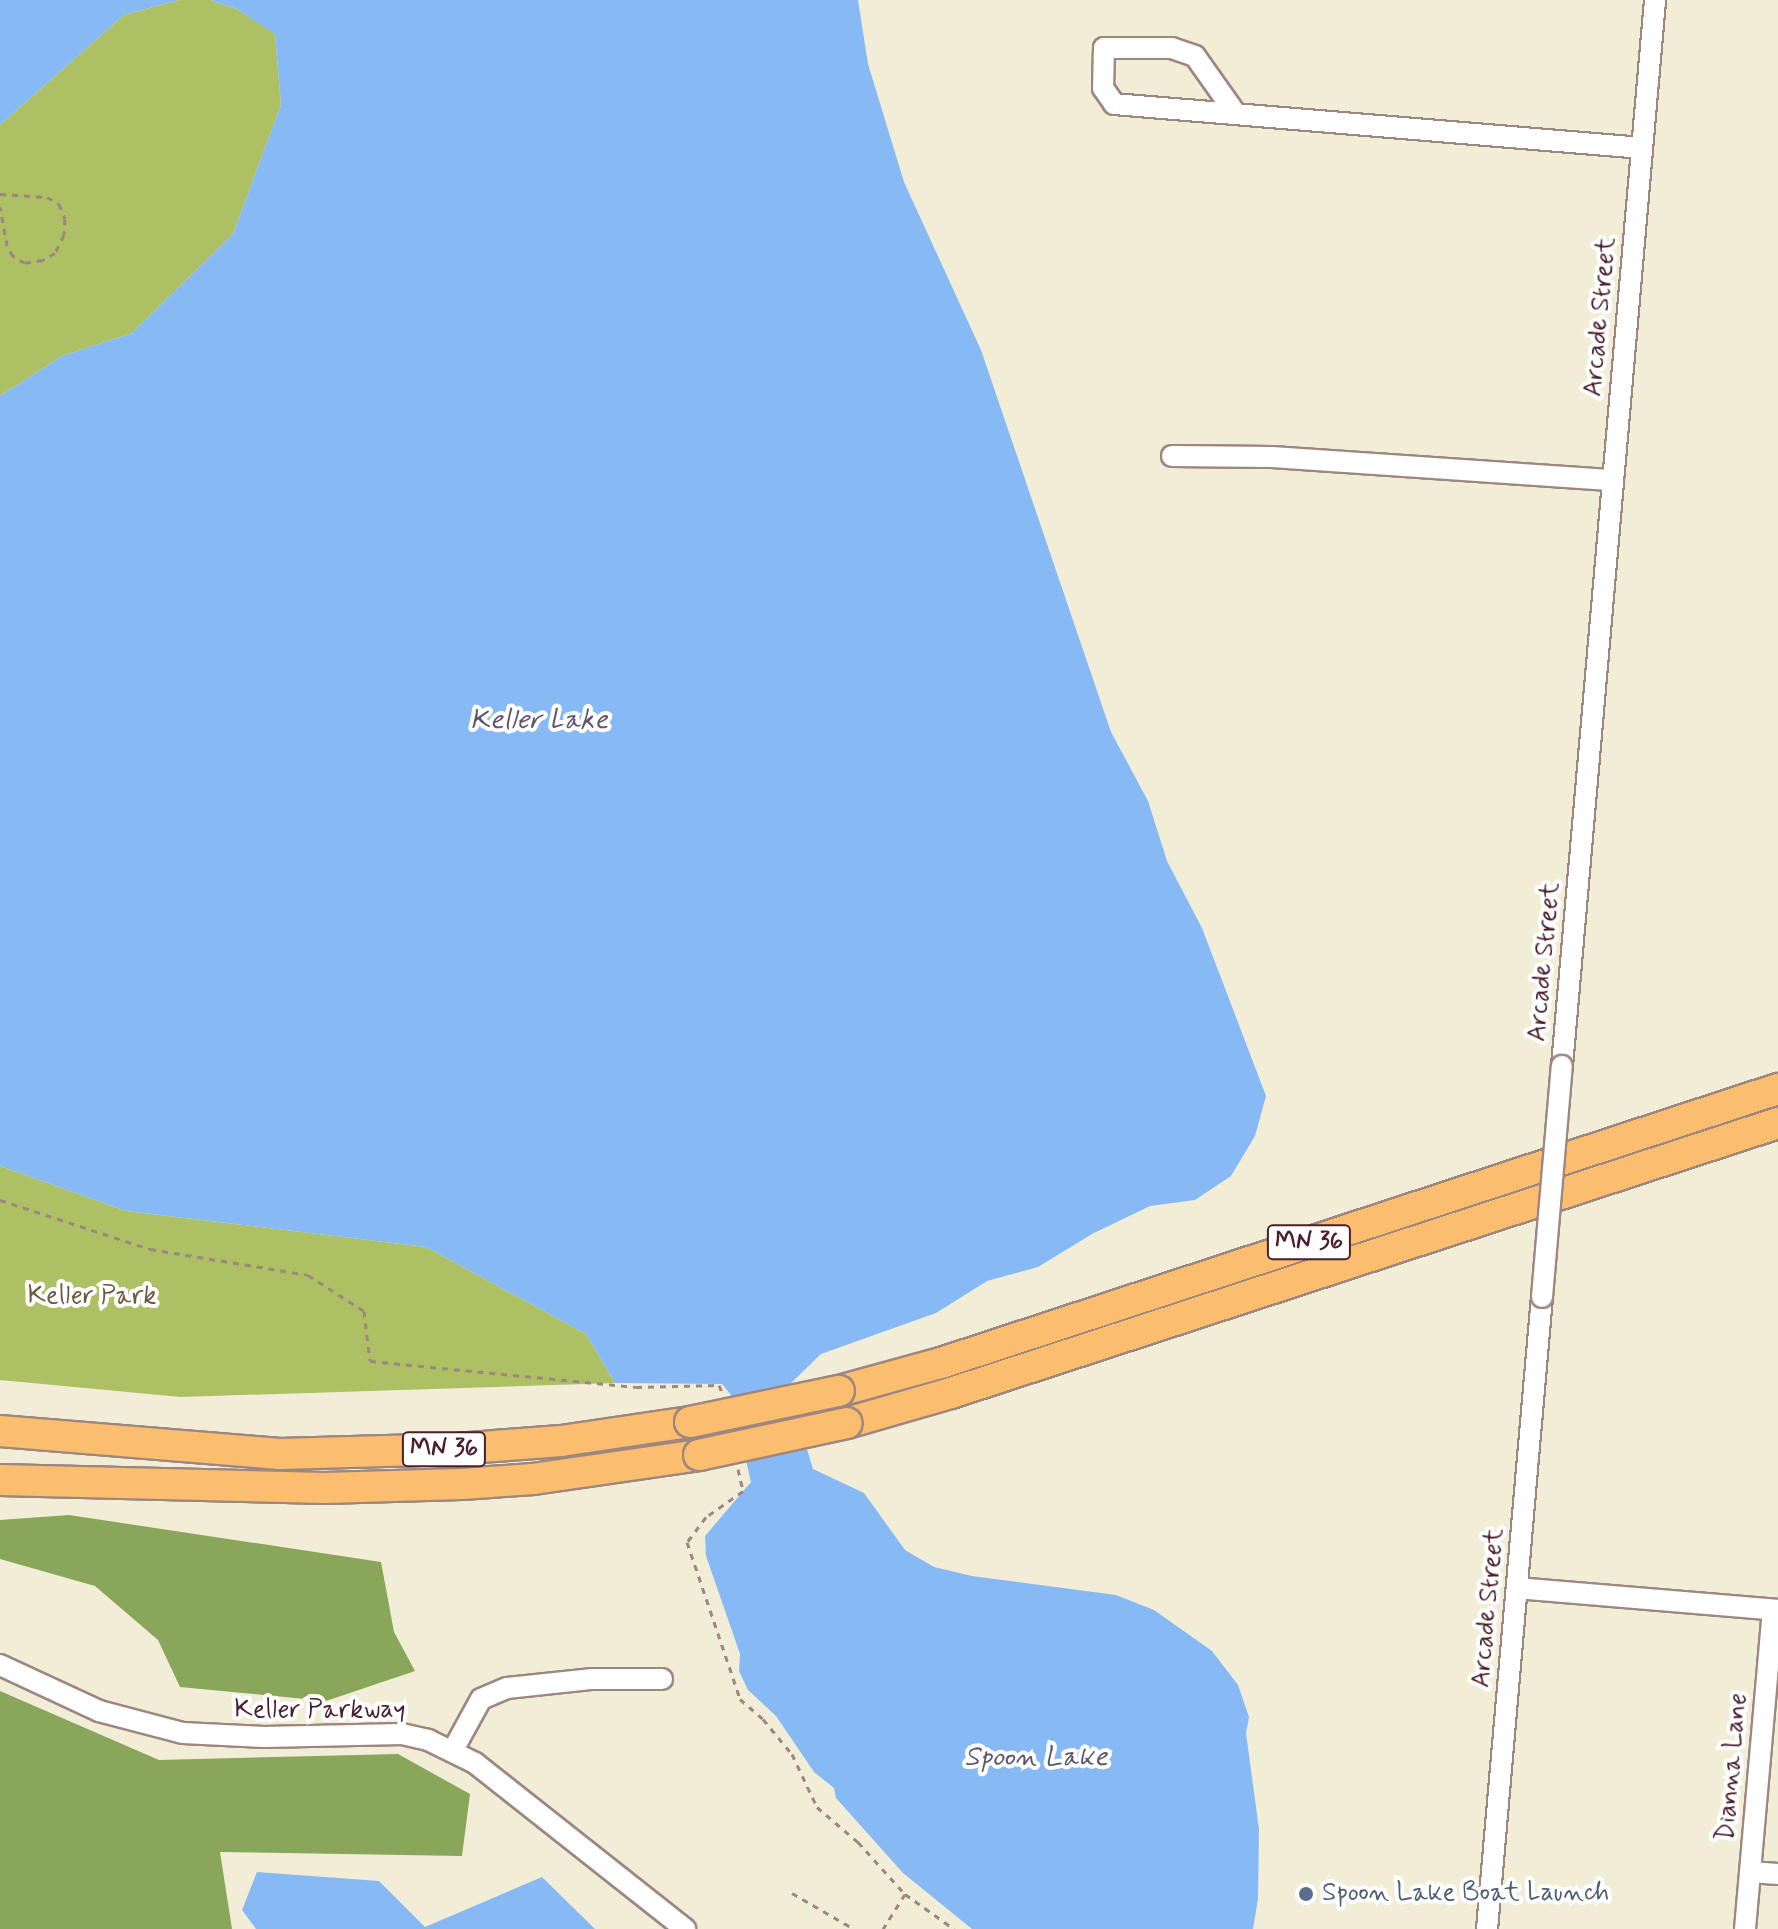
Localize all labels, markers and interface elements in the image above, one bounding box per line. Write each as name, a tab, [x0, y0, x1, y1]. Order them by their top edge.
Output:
street label: Arcade Street	[1578, 236, 1624, 398]
water label: Keller Lake	[470, 704, 608, 738]
street label: Arcade Street	[1522, 881, 1568, 1043]
road number: MN 36	[1265, 1222, 1353, 1262]
park label: Keller Park	[30, 1281, 154, 1313]
road number: MN 36	[400, 1429, 488, 1469]
street label: Arcade Street	[1466, 1527, 1512, 1689]
street label: Dianna Lane	[1711, 1692, 1755, 1842]
street label: Keller Parkway	[236, 1695, 404, 1727]
water label: Spoon Lake	[966, 1741, 1106, 1775]
place label: Spoon Lake Boat Launch	[1322, 1878, 1594, 1910]
marker: Spoon Lake Boat Launch	[1297, 1885, 1315, 1903]

